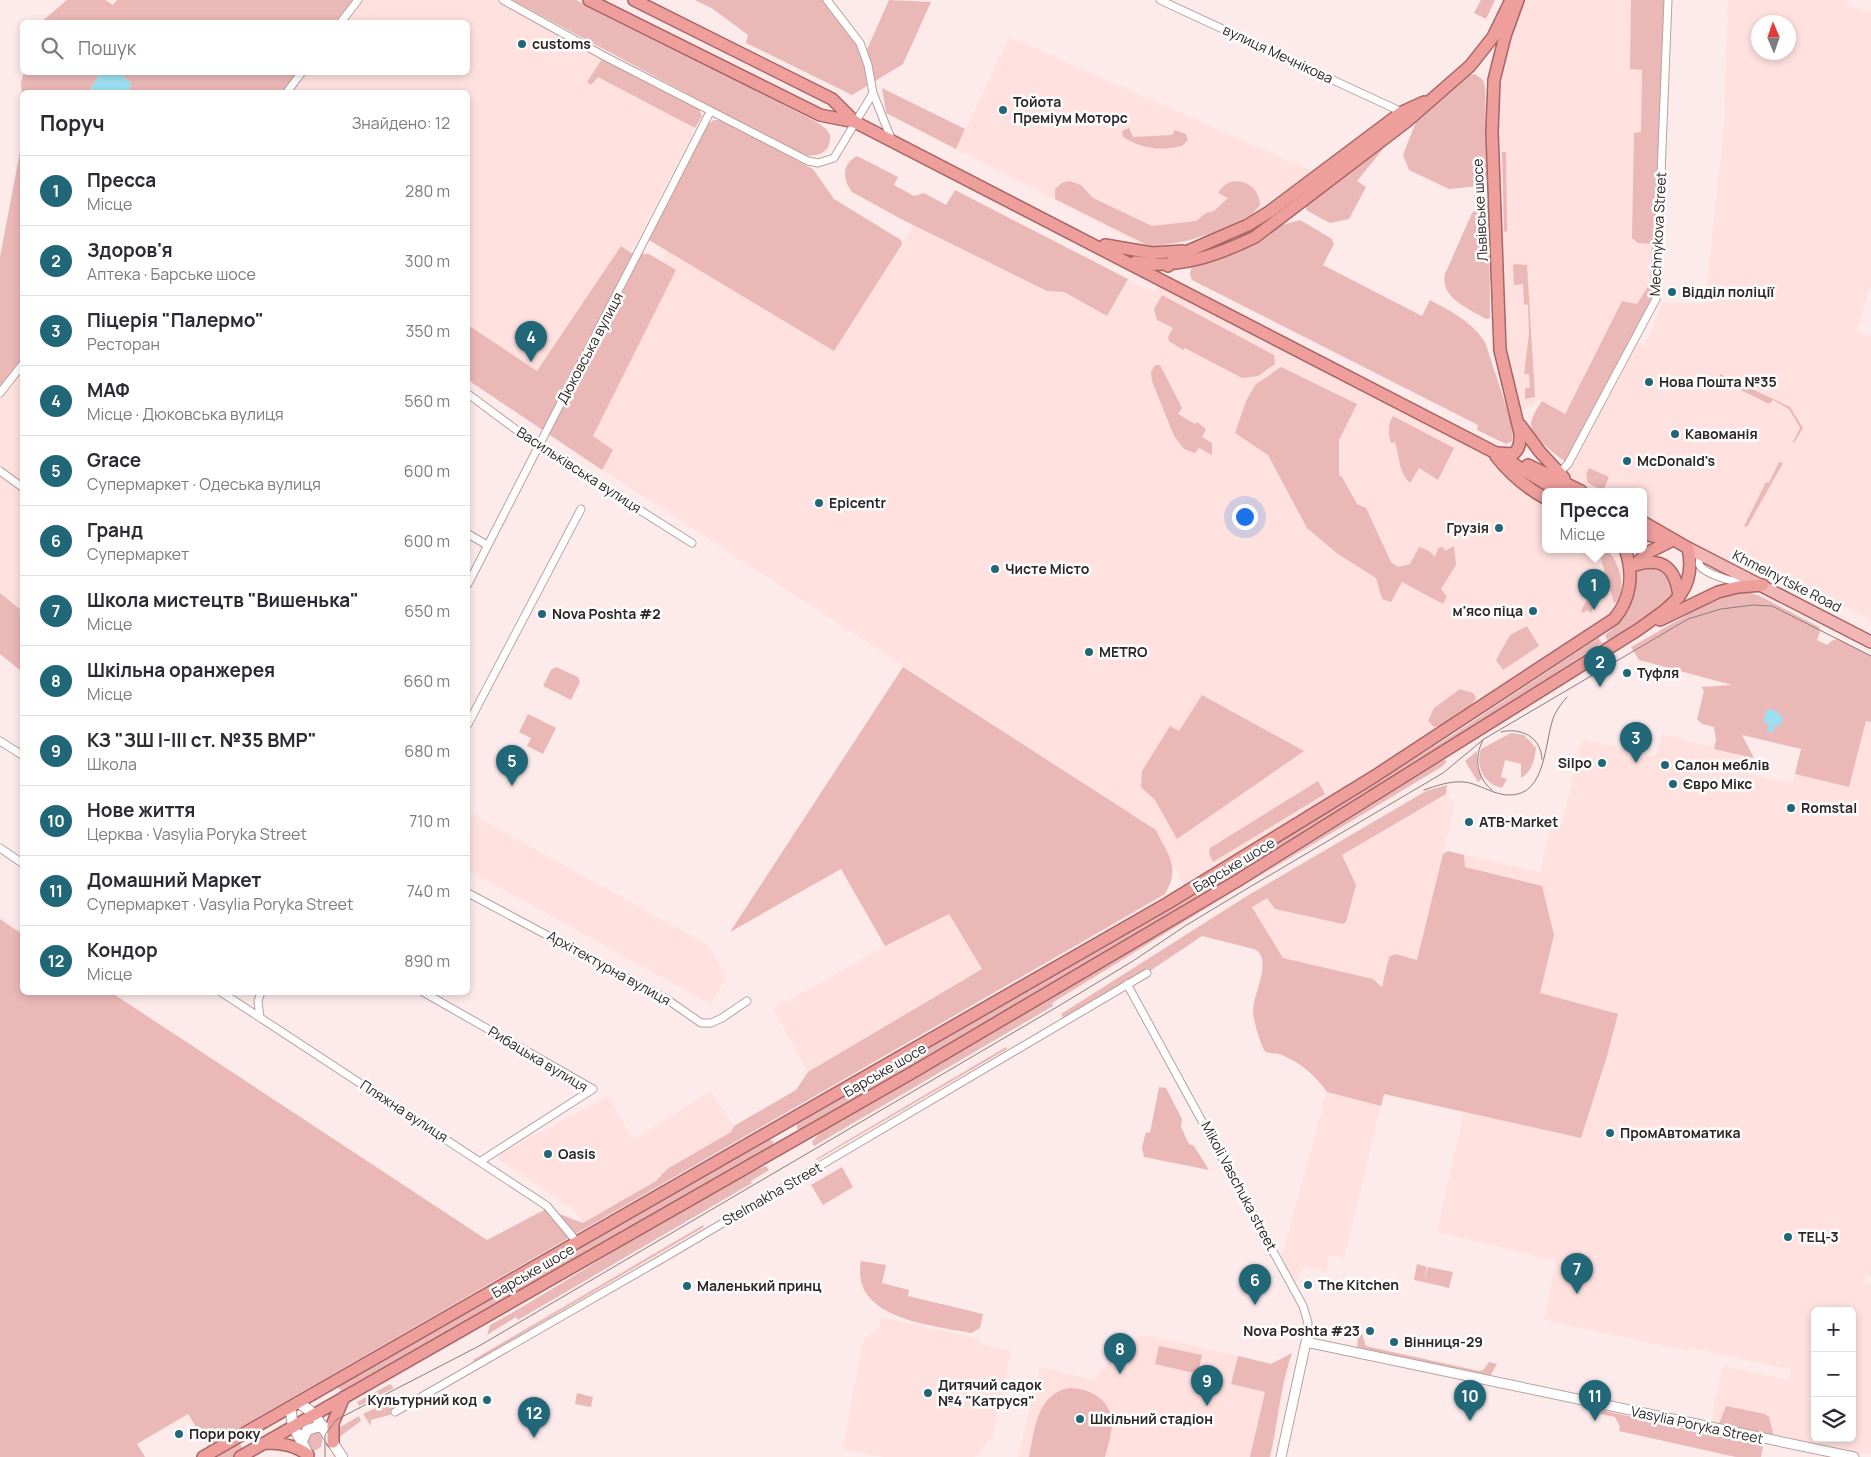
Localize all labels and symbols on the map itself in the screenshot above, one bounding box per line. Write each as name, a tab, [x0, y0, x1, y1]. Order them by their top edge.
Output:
north arrow	[1751, 15, 1796, 60]
street label: вулиця Мечнікова	[1220, 20, 1336, 87]
place label: customs	[532, 34, 591, 53]
marker: customs	[516, 38, 528, 50]
place label: Тойота Преміум Моторс	[1013, 92, 1128, 127]
marker: Тойота Преміум Моторс	[997, 104, 1009, 116]
street label: Львівське шосе	[1467, 158, 1492, 262]
street label: Mechnykova Street	[1645, 171, 1670, 297]
place label: Відділ поліції	[1682, 282, 1775, 301]
marker: Відділ поліції	[1666, 286, 1678, 298]
street label: Дюковська вулиця	[552, 289, 627, 407]
pin: 4	[515, 321, 547, 362]
place label: Нова Пошта №35	[1659, 372, 1777, 391]
marker: Нова Пошта №35	[1643, 376, 1655, 388]
street label: Васильківська вулиця	[513, 422, 645, 517]
place label: Кавоманія	[1685, 424, 1758, 443]
marker: Кавоманія	[1669, 428, 1681, 440]
place label: McDonald's	[1637, 451, 1715, 470]
marker: McDonald's	[1621, 455, 1633, 467]
place label: Epicentr	[829, 493, 887, 512]
marker: Epicentr	[813, 497, 825, 509]
your location	[1232, 504, 1258, 530]
place label: Грузія	[1447, 518, 1489, 537]
marker: Грузія	[1493, 522, 1505, 534]
street label: Khmelnytske Road	[1730, 545, 1845, 616]
place label: Чисте Місто	[1005, 559, 1090, 578]
marker: Чисте Місто	[989, 563, 1001, 575]
pin: 1	[1578, 569, 1610, 610]
place label: м'ясо піца	[1453, 601, 1523, 620]
place label: Nova Poshta #2	[552, 604, 661, 623]
marker: м'ясо піца	[1527, 605, 1539, 617]
marker: Nova Poshta #2	[536, 608, 548, 620]
place label: METRO	[1099, 642, 1148, 661]
marker: METRO	[1083, 646, 1095, 658]
pin: 2	[1584, 646, 1616, 687]
place label: Туфля	[1637, 663, 1679, 682]
marker: Туфля	[1621, 667, 1633, 679]
pin: 3	[1620, 722, 1652, 763]
pin: 5	[496, 745, 528, 786]
place label: Silpo	[1558, 753, 1592, 772]
place label: Салон меблів	[1675, 755, 1769, 774]
marker: Silpo	[1596, 757, 1608, 769]
marker: Салон меблів	[1659, 759, 1671, 771]
place label: Євро Мікс	[1683, 774, 1752, 793]
marker: Євро Мікс	[1667, 778, 1679, 790]
place label: Romstal	[1801, 798, 1857, 817]
marker: Romstal	[1785, 802, 1797, 814]
place label: ATB-Market	[1479, 812, 1558, 831]
marker: ATB-Market	[1463, 816, 1475, 828]
street label: Барське шосе	[1189, 833, 1278, 896]
street label: Архітектурна вулиця	[544, 926, 674, 1009]
street label: Рибацька вулиця	[485, 1021, 592, 1096]
street label: Барське шосе	[840, 1038, 929, 1101]
street label: Пляжна вулиця	[357, 1075, 452, 1146]
street label: Mikoli Vaschuka street	[1197, 1118, 1282, 1254]
place label: ПромАвтоматика	[1620, 1123, 1740, 1142]
marker: ПромАвтоматика	[1604, 1127, 1616, 1139]
place label: Oasis	[558, 1144, 596, 1163]
marker: Oasis	[542, 1148, 554, 1160]
street label: Stelmakha Street	[718, 1157, 825, 1230]
place label: ТЕЦ-3	[1798, 1227, 1839, 1246]
marker: ТЕЦ-3	[1782, 1231, 1794, 1243]
street label: Барське шосе	[488, 1239, 577, 1302]
pin: 7	[1561, 1253, 1593, 1294]
pin: 6	[1239, 1264, 1271, 1305]
place label: The Kitchen	[1318, 1275, 1399, 1294]
place label: Маленький принц	[697, 1276, 821, 1295]
marker: The Kitchen	[1302, 1279, 1314, 1291]
marker: Маленький принц	[681, 1280, 693, 1292]
place label: Nova Poshta #23	[1243, 1321, 1360, 1340]
marker: Nova Poshta #23	[1364, 1325, 1376, 1337]
place label: Вінниця-29	[1404, 1332, 1483, 1351]
pin: 8	[1104, 1333, 1136, 1374]
marker: Вінниця-29	[1388, 1336, 1400, 1348]
pin: 9	[1191, 1365, 1223, 1406]
place label: Дитячий садок №4 "Катруся"	[938, 1375, 1042, 1410]
pin: 10	[1454, 1380, 1486, 1421]
pin: 11	[1579, 1380, 1611, 1421]
marker: Дитячий садок №4 "Катруся"	[922, 1387, 934, 1399]
place label: Культурний код	[367, 1390, 477, 1409]
marker: Культурний код	[481, 1394, 493, 1406]
pin: 12	[518, 1397, 550, 1438]
street label: Vasylia Poryka Street	[1629, 1401, 1765, 1448]
place label: Шкільний стадіон	[1090, 1409, 1213, 1428]
marker: Шкільний стадіон	[1074, 1413, 1086, 1425]
place label: Пори року	[189, 1424, 261, 1443]
marker: Пори року	[173, 1428, 185, 1440]

